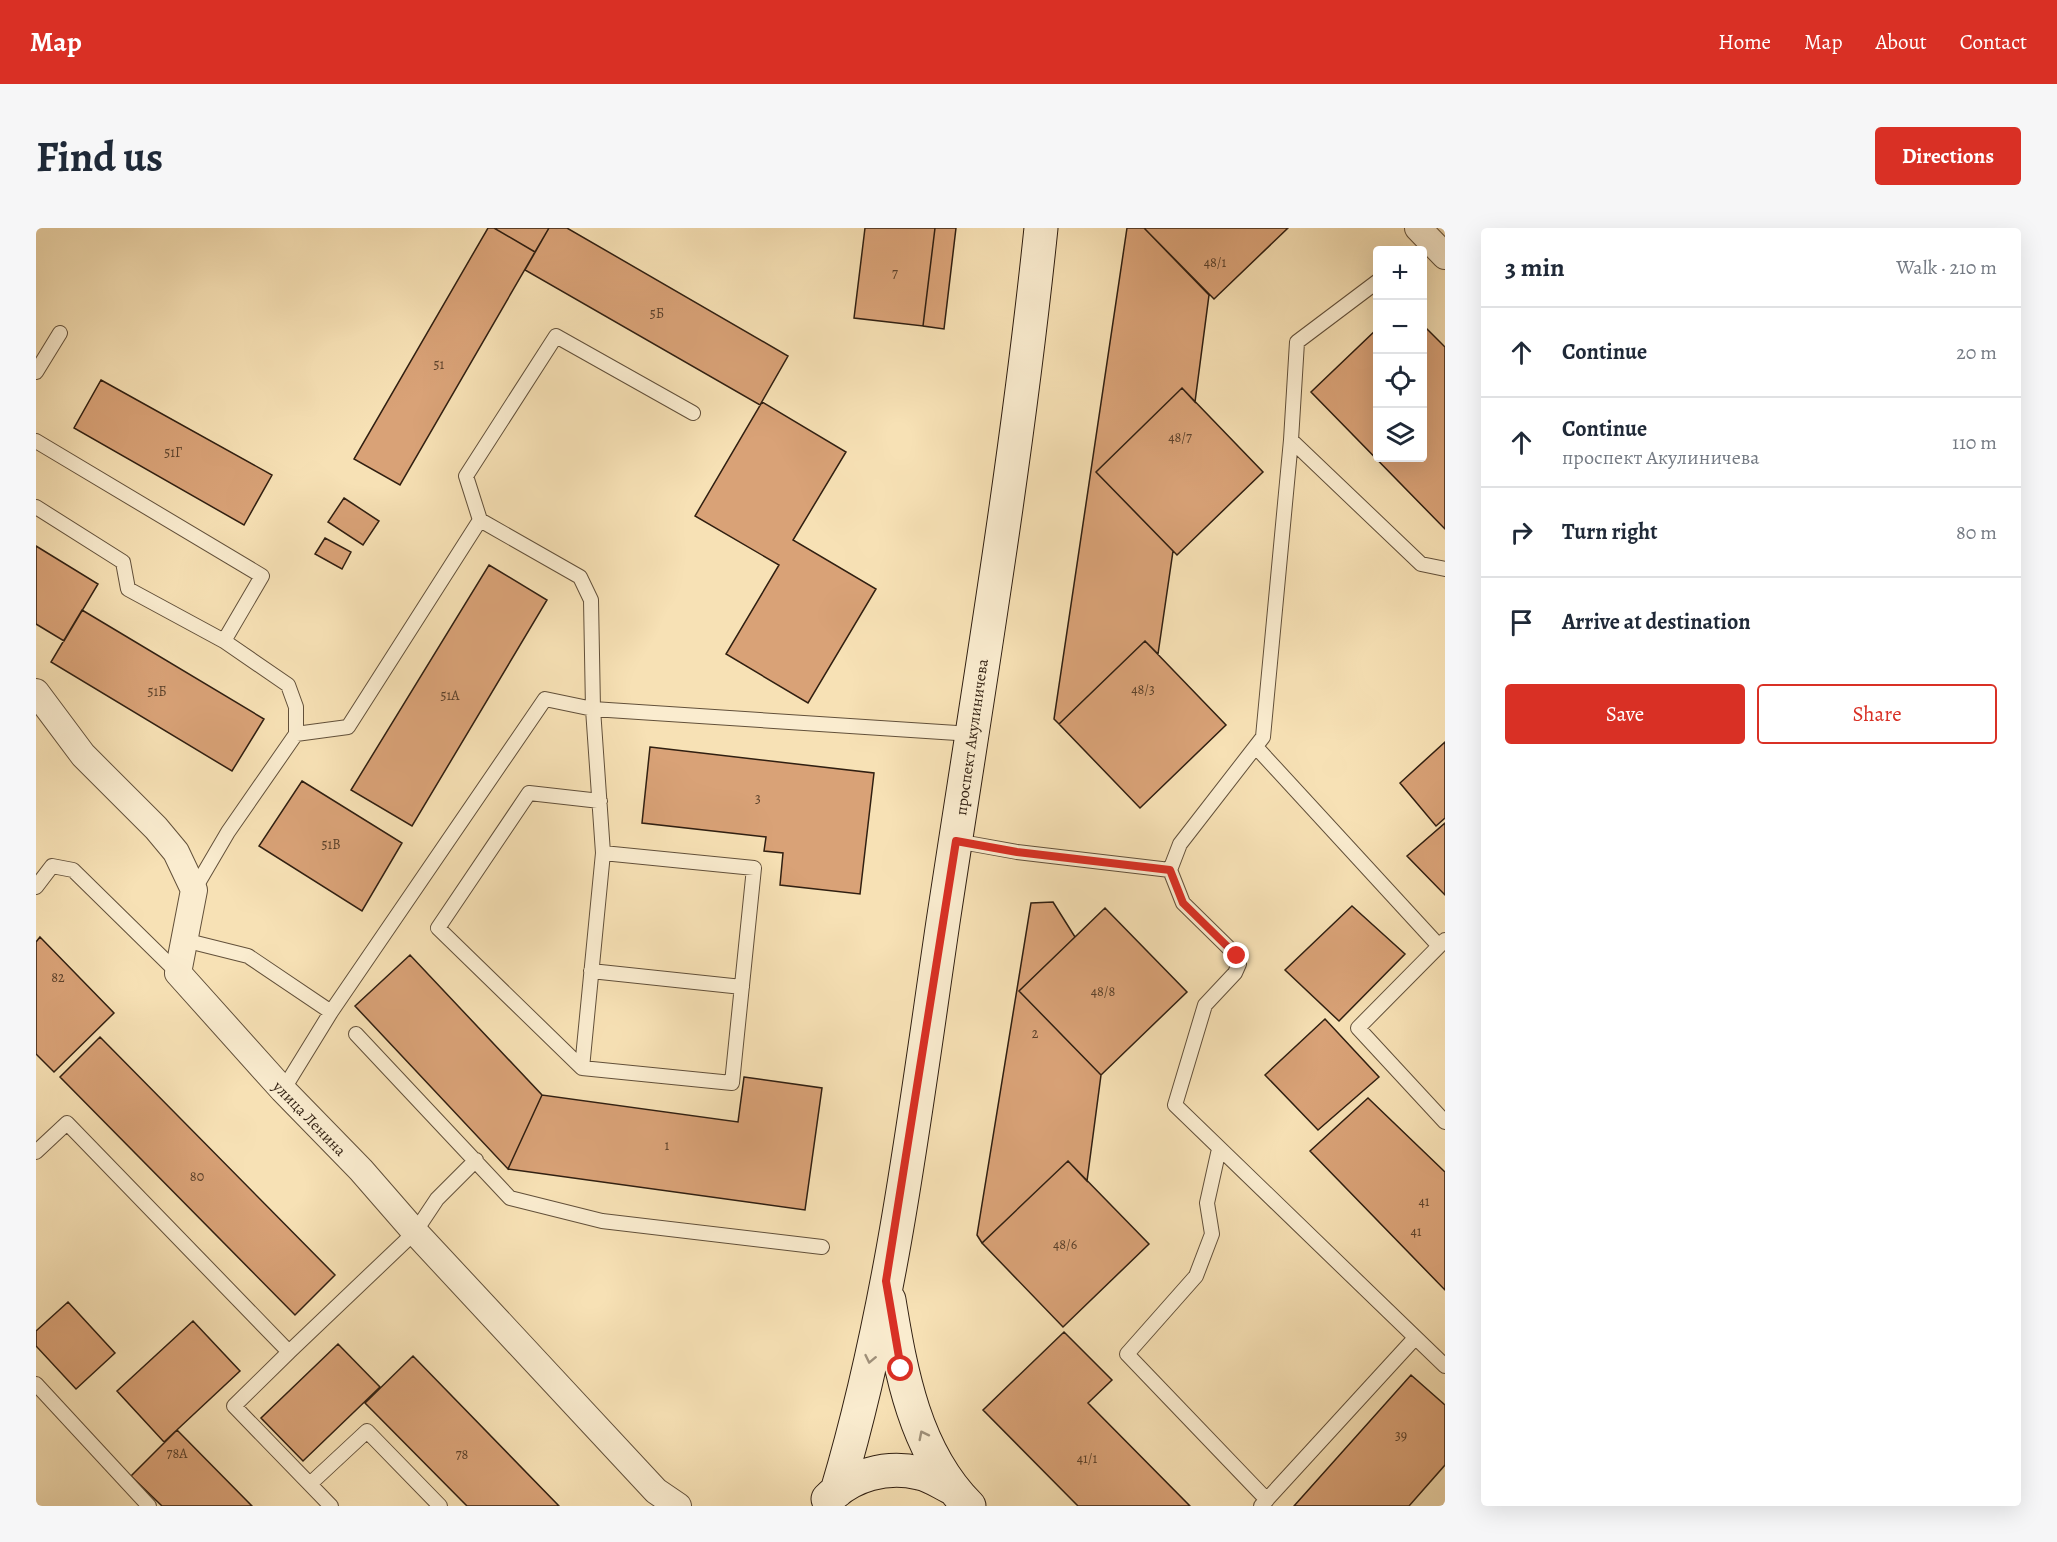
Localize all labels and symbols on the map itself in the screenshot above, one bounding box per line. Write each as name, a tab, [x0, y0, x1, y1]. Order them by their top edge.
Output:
house number: 48/1	[1204, 253, 1226, 272]
house number: 7	[892, 264, 898, 283]
house number: 5Б	[650, 304, 664, 323]
house number: 51	[434, 355, 445, 374]
house number: 48/7	[1168, 428, 1192, 447]
house number: 51Г	[164, 443, 182, 462]
street label: проспект Акулиничева	[950, 657, 994, 817]
house number: 48/3	[1131, 680, 1155, 699]
house number: 51Б	[147, 682, 167, 701]
house number: 51А	[441, 686, 460, 705]
house number: 3	[755, 789, 761, 808]
house number: 51В	[321, 835, 341, 854]
route end	[1223, 942, 1249, 968]
house number: 82	[51, 968, 65, 987]
house number: 48/8	[1091, 982, 1115, 1001]
house number: 2	[1032, 1024, 1039, 1043]
street label: улица Ленина	[267, 1076, 351, 1162]
house number: 1	[665, 1136, 670, 1155]
house number: 80	[190, 1167, 204, 1186]
house number: 41	[1418, 1192, 1430, 1211]
house number: 41	[1410, 1222, 1422, 1241]
house number: 48/6	[1053, 1235, 1077, 1254]
one-way arrow	[865, 1353, 878, 1363]
route start	[887, 1355, 913, 1381]
house number: 39	[1395, 1426, 1407, 1445]
one-way arrow	[919, 1430, 930, 1441]
house number: 78А	[167, 1444, 188, 1463]
house number: 78	[456, 1445, 469, 1464]
house number: 41/1	[1077, 1449, 1097, 1468]

